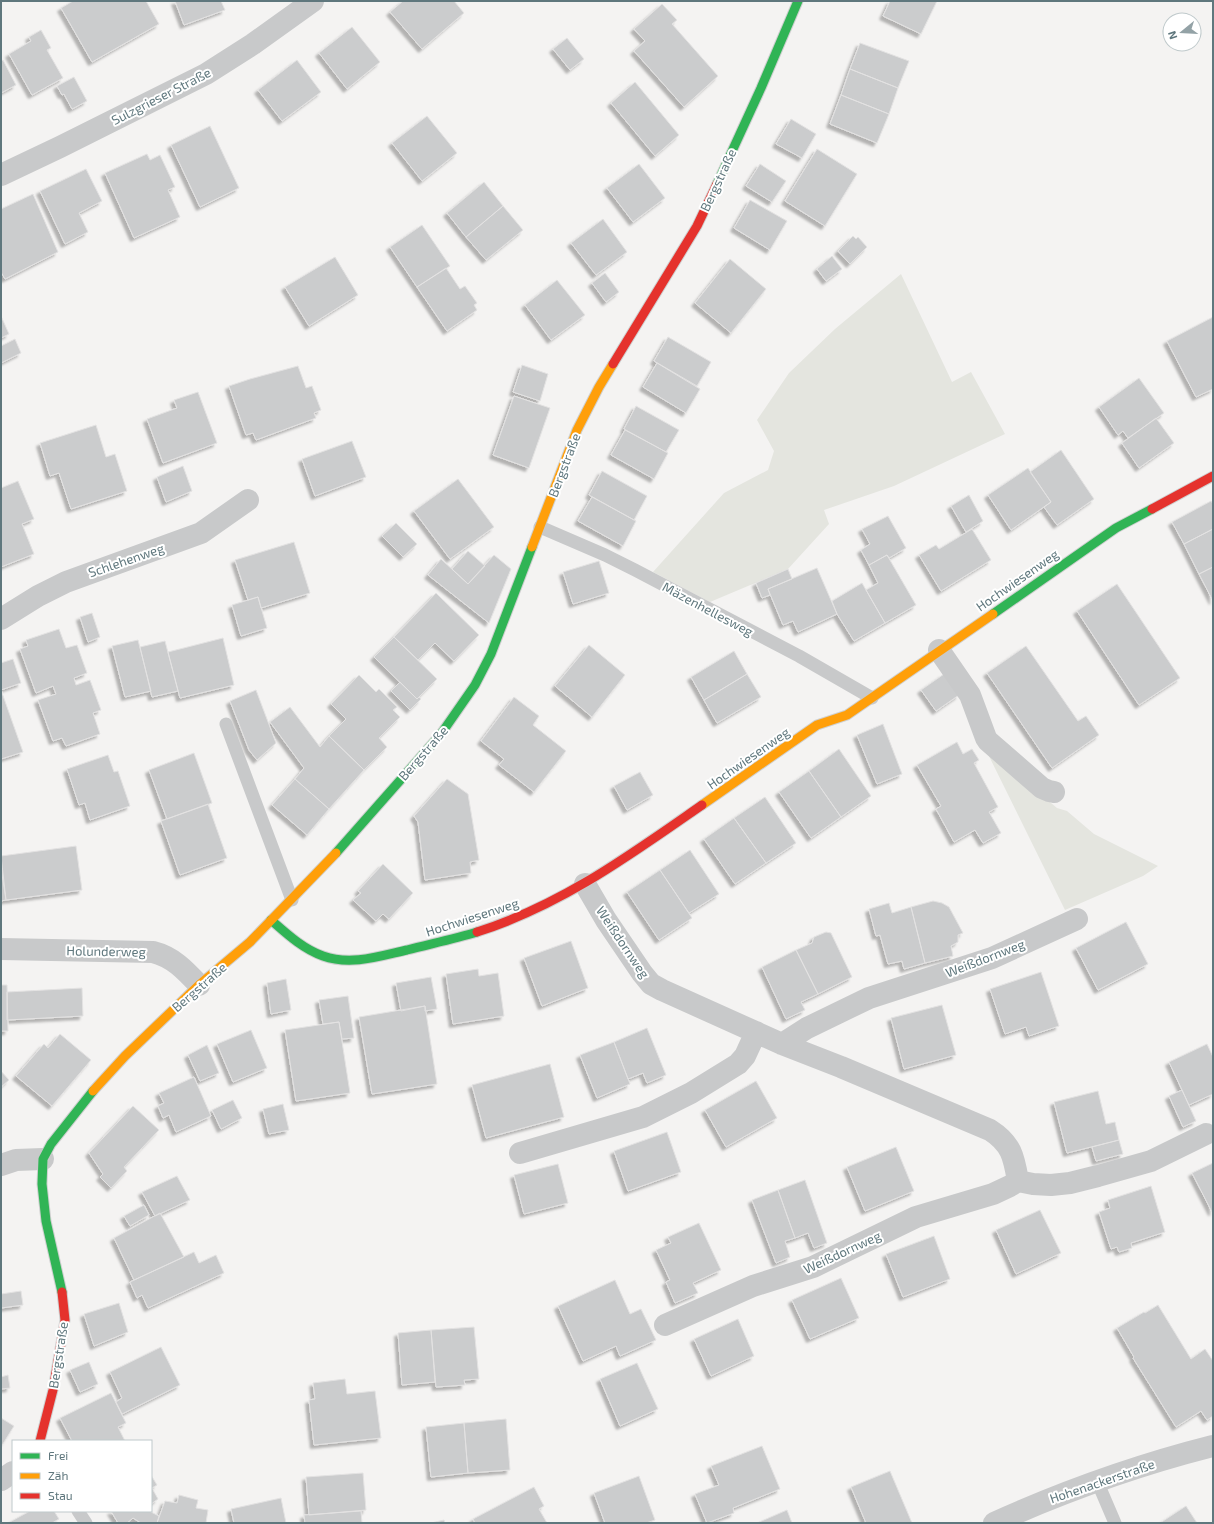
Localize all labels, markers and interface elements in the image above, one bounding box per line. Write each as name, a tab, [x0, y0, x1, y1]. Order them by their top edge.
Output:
north arrow	[1162, 12, 1202, 52]
text: N	[1165, 29, 1179, 41]
street label: Sulzgrieser Straße	[109, 64, 213, 128]
street label: Bergstraße	[697, 146, 739, 214]
street label: Bergstraße	[545, 431, 584, 499]
street label: Schlehenweg	[86, 540, 166, 580]
street label: Hochwiesenweg	[973, 546, 1061, 614]
street label: Mäzenhellesweg	[660, 578, 756, 640]
street label: Bergstraße	[395, 722, 451, 784]
street label: Hochwiesenweg	[704, 724, 792, 792]
street label: Hochwiesenweg	[423, 894, 521, 940]
street label: Weißdornweg	[593, 903, 653, 981]
street label: Weißdornweg	[943, 936, 1027, 980]
street label: Holunderweg	[66, 942, 146, 960]
street label: Bergstraße	[168, 959, 230, 1015]
street label: Weißdornweg	[801, 1227, 883, 1277]
street label: Bergstraße	[45, 1321, 71, 1389]
legend	[12, 1440, 152, 1512]
text: Frei	[48, 1448, 68, 1462]
street label: Hohenackerstraße	[1047, 1456, 1157, 1506]
text: Zäh	[48, 1468, 68, 1482]
text: Stau	[48, 1488, 73, 1502]

